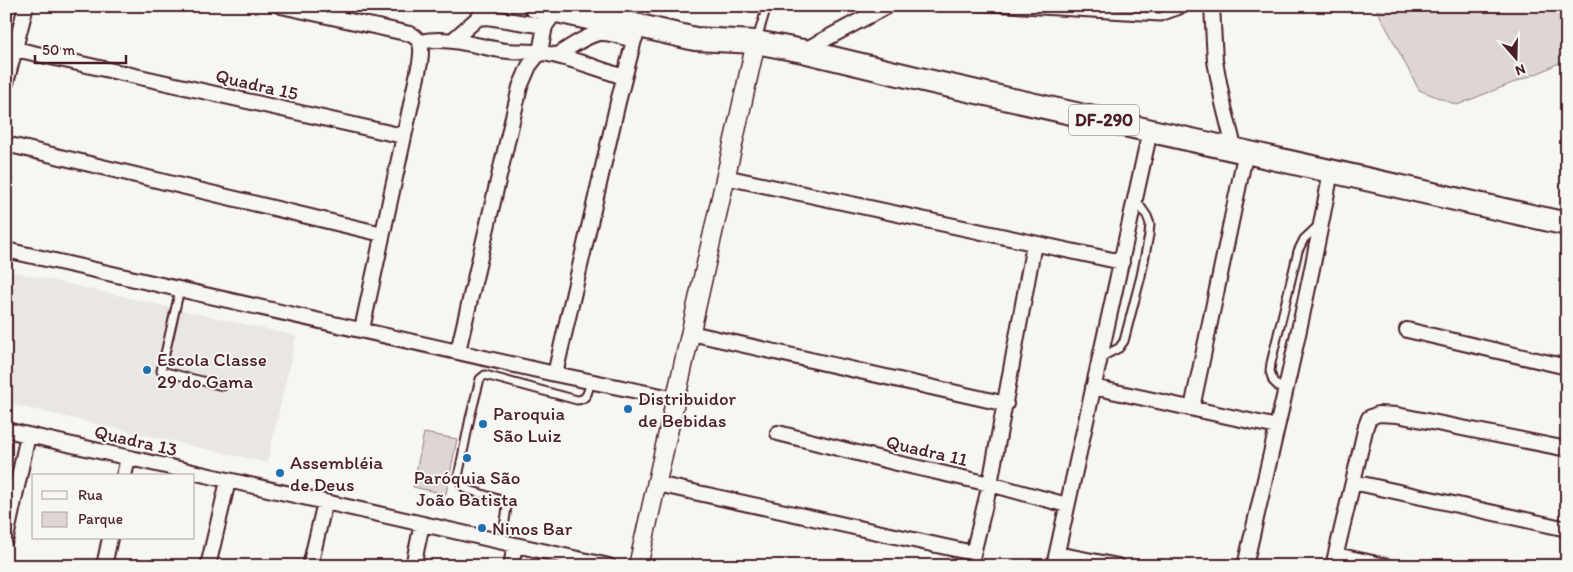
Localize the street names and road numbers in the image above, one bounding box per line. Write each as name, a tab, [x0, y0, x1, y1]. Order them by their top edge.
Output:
street label: Quadra 15	[213, 64, 301, 105]
road number: DF-290	[1069, 104, 1139, 136]
street label: Quadra 13	[92, 420, 180, 461]
street label: Quadra 11	[884, 430, 970, 471]

